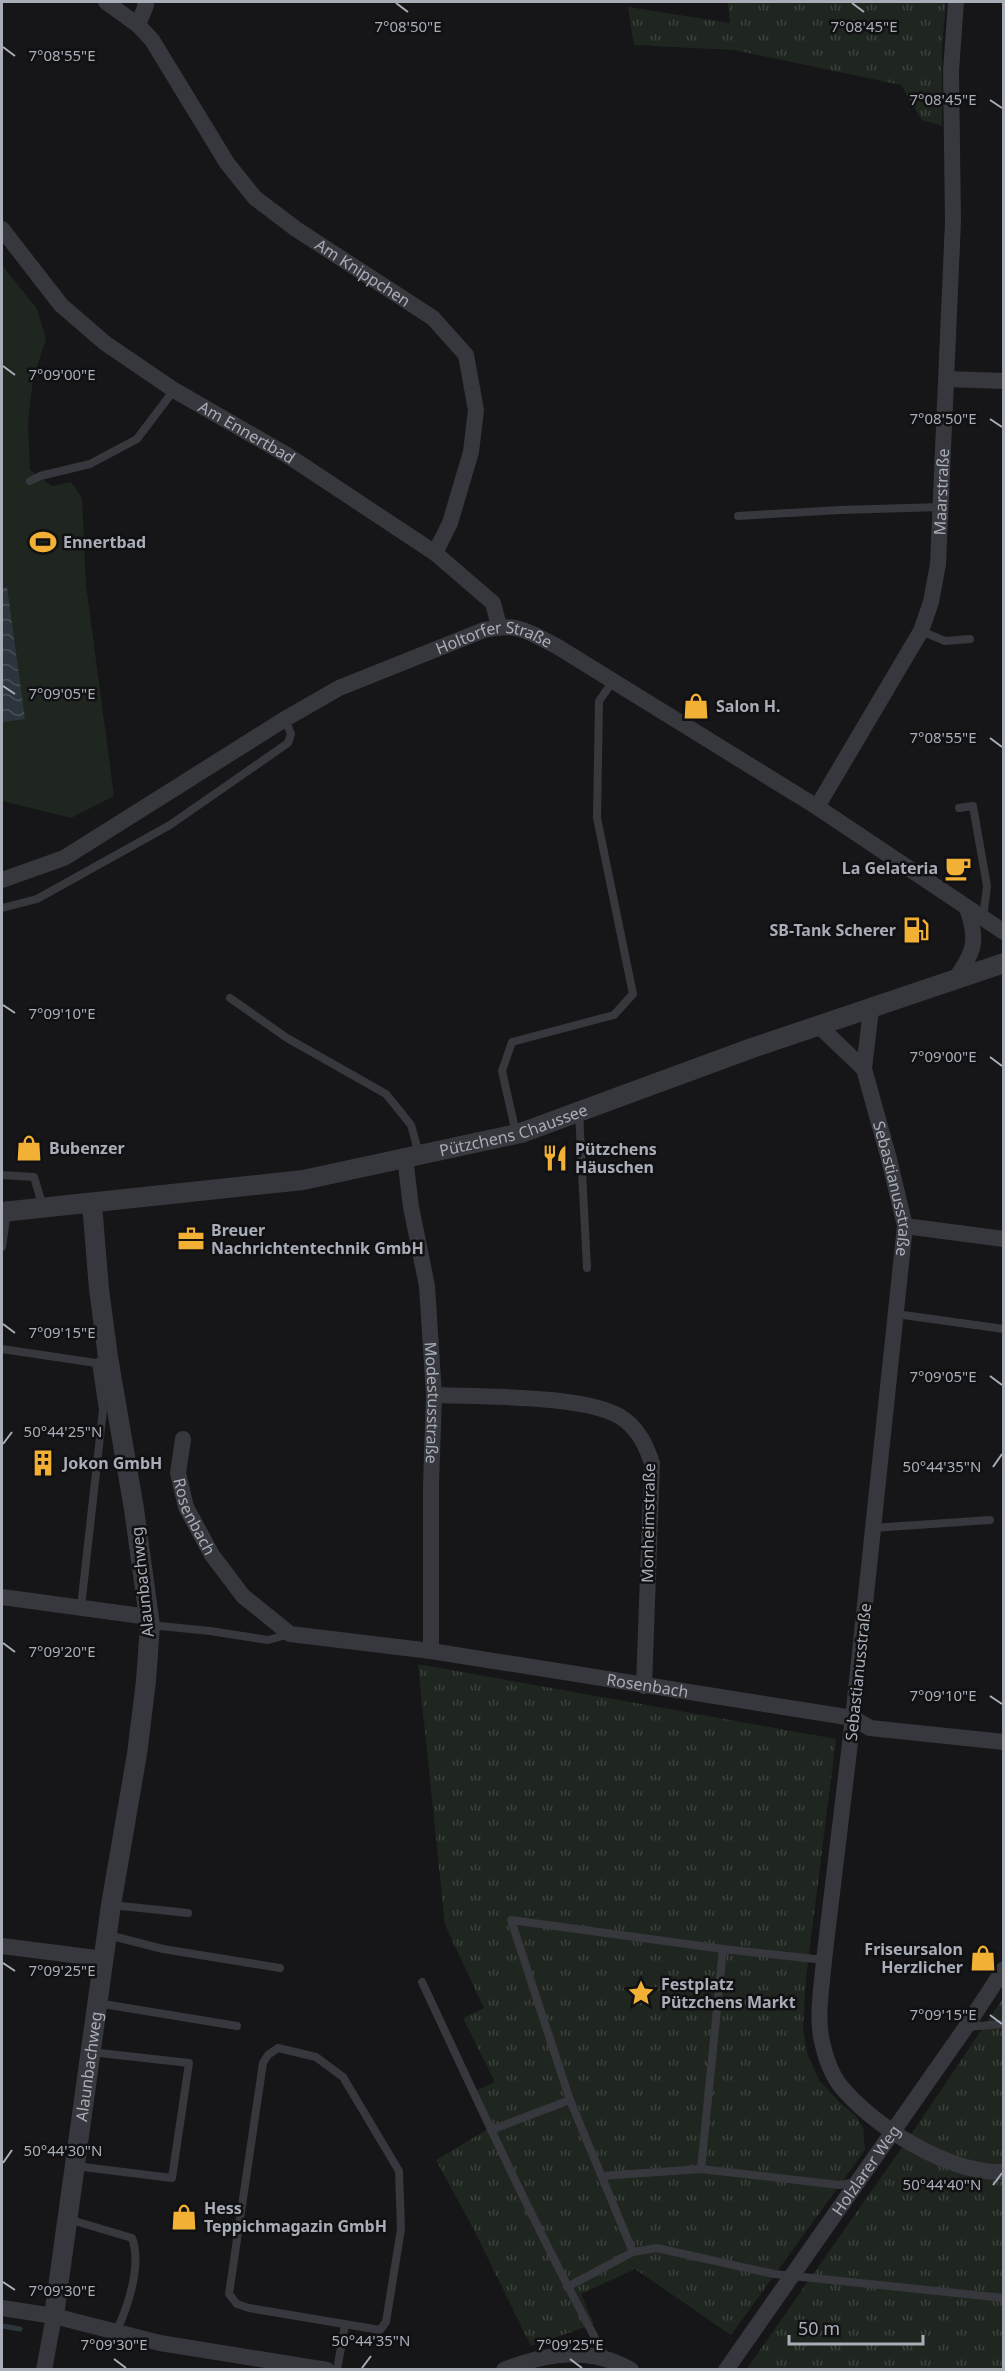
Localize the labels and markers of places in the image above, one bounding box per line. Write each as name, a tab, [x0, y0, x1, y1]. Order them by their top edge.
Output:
sports icon: Ennertbad	[28, 527, 58, 557]
place label: Ennertbad	[63, 531, 146, 553]
shop icon: Salon H.	[681, 691, 711, 721]
place label: Salon H.	[716, 695, 780, 717]
cafe icon: La Gelateria	[943, 853, 973, 883]
place label: La Gelateria	[842, 857, 938, 879]
fuel station icon: SB-Tank Scherer	[901, 915, 931, 945]
place label: SB-Tank Scherer	[769, 919, 896, 941]
shop icon: Bubenzer	[14, 1133, 44, 1163]
place label: Bubenzer	[49, 1137, 125, 1159]
place label: Pützchens Häuschen	[575, 1138, 657, 1178]
restaurant icon: Pützchens Häuschen	[540, 1143, 570, 1173]
place label: Breuer Nachrichtentechnik GmbH	[211, 1219, 424, 1259]
office icon: Breuer Nachrichtentechnik GmbH	[176, 1224, 206, 1254]
building icon: Jokon GmbH	[28, 1448, 58, 1478]
place label: Jokon GmbH	[61, 1452, 162, 1474]
place label: Friseursalon Herzlicher	[864, 1938, 963, 1978]
shop icon: Friseursalon Herzlicher	[968, 1943, 998, 1973]
place label: Festplatz Pützchens Markt	[661, 1973, 796, 2013]
place icon: Festplatz Pützchens Markt	[626, 1978, 656, 2008]
place label: Hess Teppichmagazin GmbH	[204, 2197, 387, 2237]
shop icon: Hess Teppichmagazin GmbH	[169, 2202, 199, 2232]

